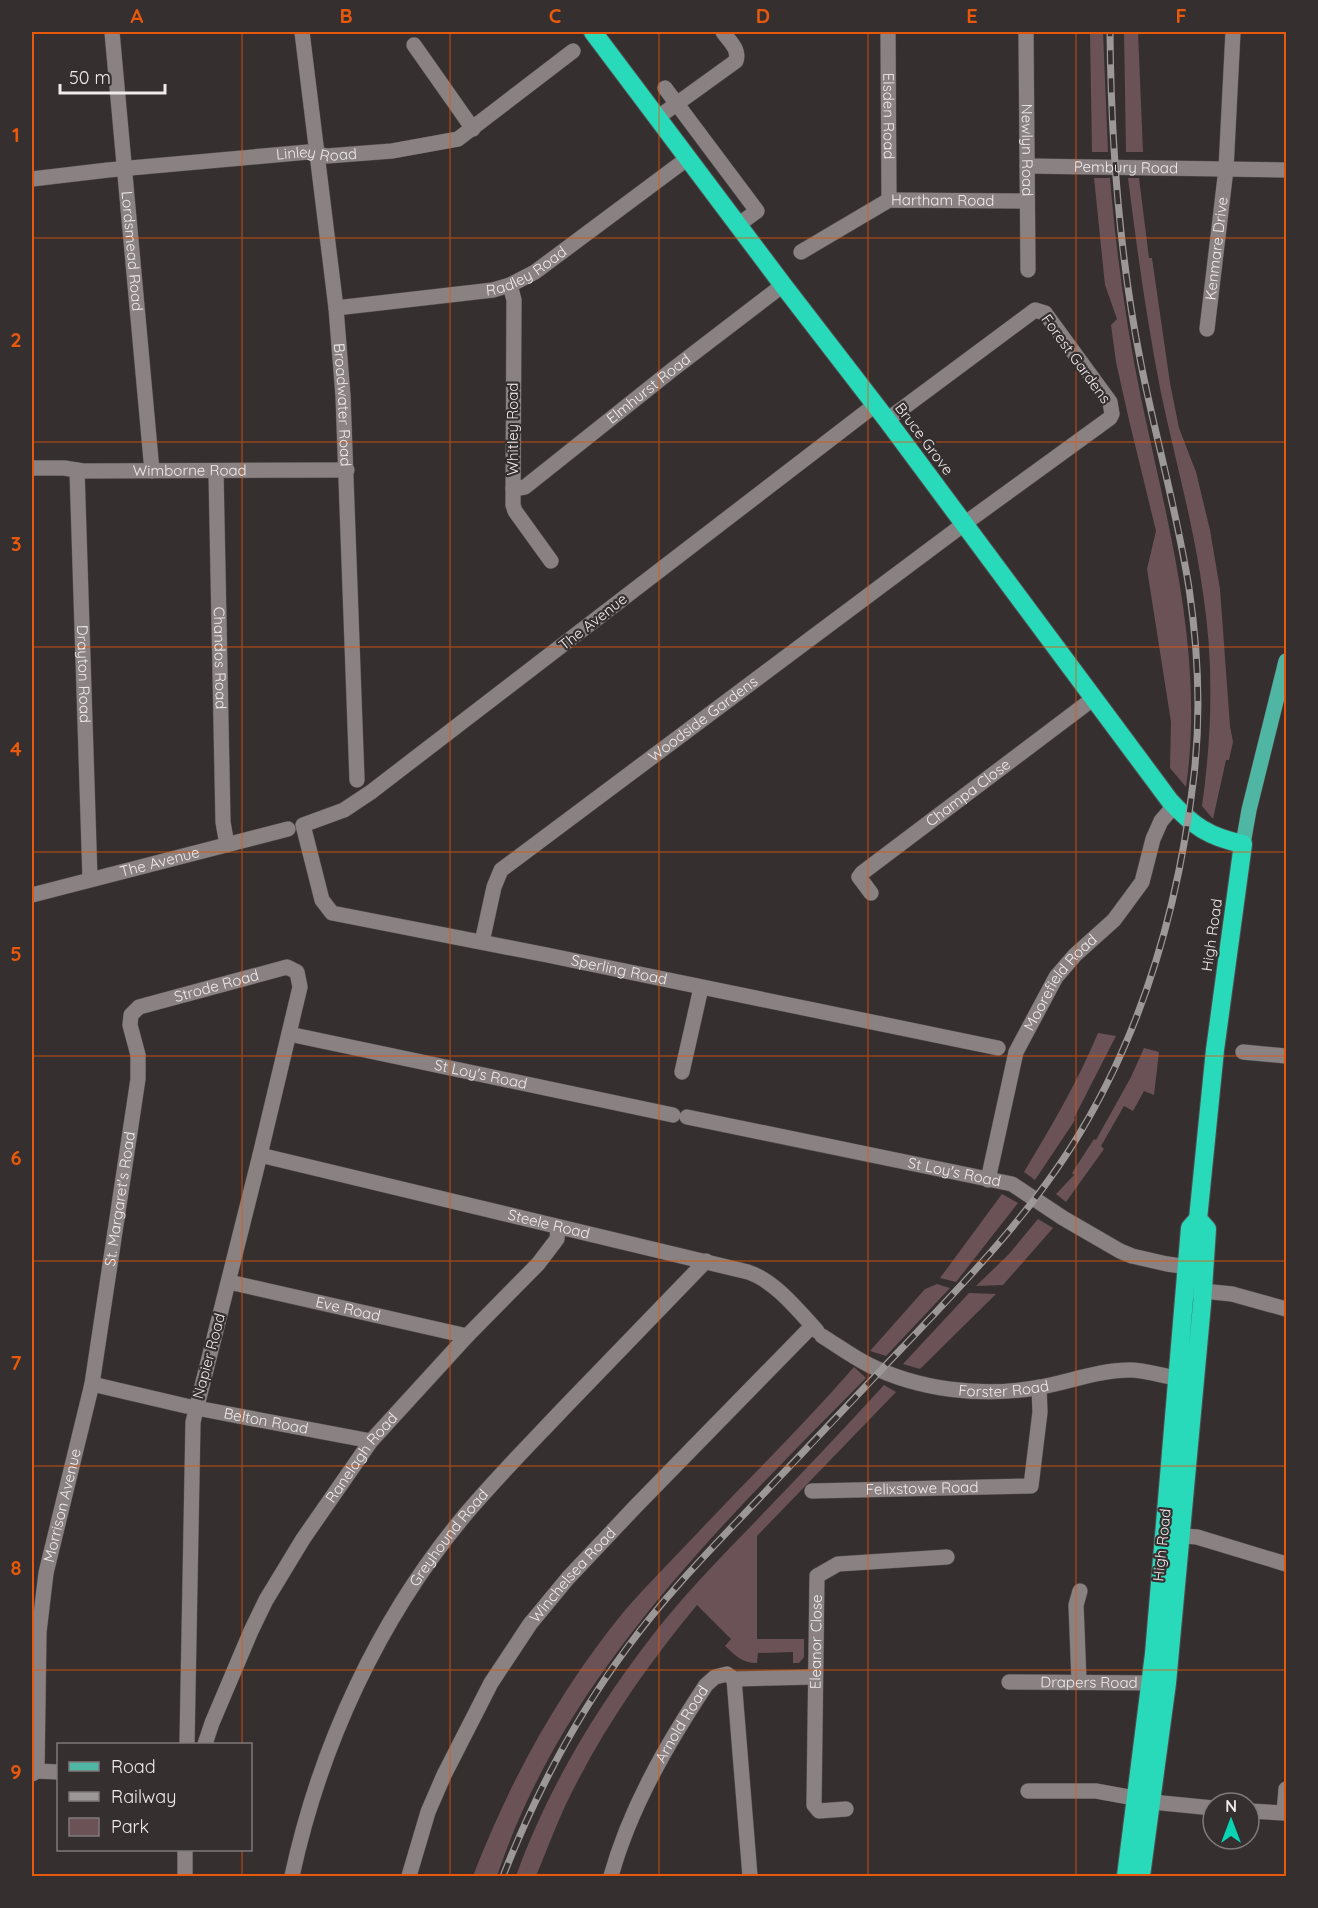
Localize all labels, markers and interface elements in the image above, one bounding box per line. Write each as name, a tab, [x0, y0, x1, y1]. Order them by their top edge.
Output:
text: A	[131, 3, 144, 28]
text: B	[339, 3, 353, 28]
text: C	[549, 3, 562, 28]
text: D	[756, 3, 770, 28]
text: E	[966, 3, 978, 28]
text: F	[1175, 3, 1187, 28]
scale bar	[60, 57, 165, 95]
text: 50 m	[69, 66, 111, 89]
street label: Elsden Road	[879, 73, 899, 159]
street label: Newlyn Road	[1018, 104, 1037, 196]
text: 1	[12, 122, 20, 147]
street label: Linley Road	[275, 142, 358, 165]
street label: Pembury Road	[1074, 157, 1178, 177]
street label: Lordsmead Road	[118, 190, 147, 312]
street label: Hartham Road	[891, 190, 995, 210]
street label: Kenmare Drive	[1200, 196, 1232, 301]
street label: Radley Road	[485, 242, 570, 300]
street label: Forest Gardens	[1038, 310, 1115, 407]
text: 2	[10, 327, 22, 352]
street label: Broadwater Road	[330, 342, 356, 467]
street label: Elmhurst Road	[602, 349, 694, 428]
street label: Whitley Road	[503, 383, 522, 475]
street label: Bruce Grove	[891, 399, 958, 479]
street label: Wimborne Road	[133, 460, 247, 480]
text: 3	[11, 531, 21, 556]
street label: The Avenue	[555, 589, 631, 654]
street label: Chandos Road	[210, 606, 231, 709]
street label: Drayton Road	[73, 625, 95, 723]
street label: Woodside Gardens	[644, 671, 761, 766]
text: 4	[10, 736, 22, 761]
street label: Champa Close	[922, 754, 1014, 831]
street label: The Avenue	[118, 842, 202, 881]
street label: High Road	[1197, 897, 1226, 972]
street label: Moorefield Road	[1019, 930, 1101, 1034]
text: 5	[10, 941, 22, 966]
street label: Sperling Road	[569, 950, 669, 989]
street label: Strode Road	[172, 965, 261, 1006]
street label: St Loy's Road	[433, 1055, 529, 1093]
street label: St. Margaret's Road	[100, 1130, 139, 1268]
text: 6	[10, 1145, 22, 1170]
street label: St Loy's Road	[906, 1153, 1003, 1190]
street label: Steele Road	[506, 1205, 592, 1243]
street label: Eve Road	[314, 1292, 382, 1325]
street label: Napier Road	[188, 1311, 229, 1401]
text: 7	[11, 1350, 22, 1375]
street label: Forster Road	[958, 1376, 1050, 1401]
street label: Belton Road	[222, 1403, 310, 1438]
street label: Ranelagh Road	[321, 1408, 401, 1506]
street label: Morrison Avenue	[39, 1446, 85, 1564]
street label: Felixstowe Road	[865, 1477, 979, 1499]
street label: Greyhound Road	[405, 1485, 492, 1590]
street label: High Road	[1148, 1508, 1175, 1582]
street label: Winchelsea Road	[525, 1523, 620, 1626]
text: 8	[11, 1555, 22, 1580]
street label: Eleanor Close	[806, 1594, 826, 1689]
street label: Drapers Road	[1040, 1672, 1138, 1692]
street label: Arnold Road	[651, 1682, 712, 1766]
legend	[57, 1743, 252, 1851]
text: Road	[111, 1755, 156, 1778]
text: 9	[10, 1759, 22, 1784]
text: Railway	[111, 1785, 177, 1808]
north arrow	[1201, 1791, 1261, 1851]
text: N	[1225, 1796, 1237, 1816]
text: Park	[111, 1815, 149, 1838]

